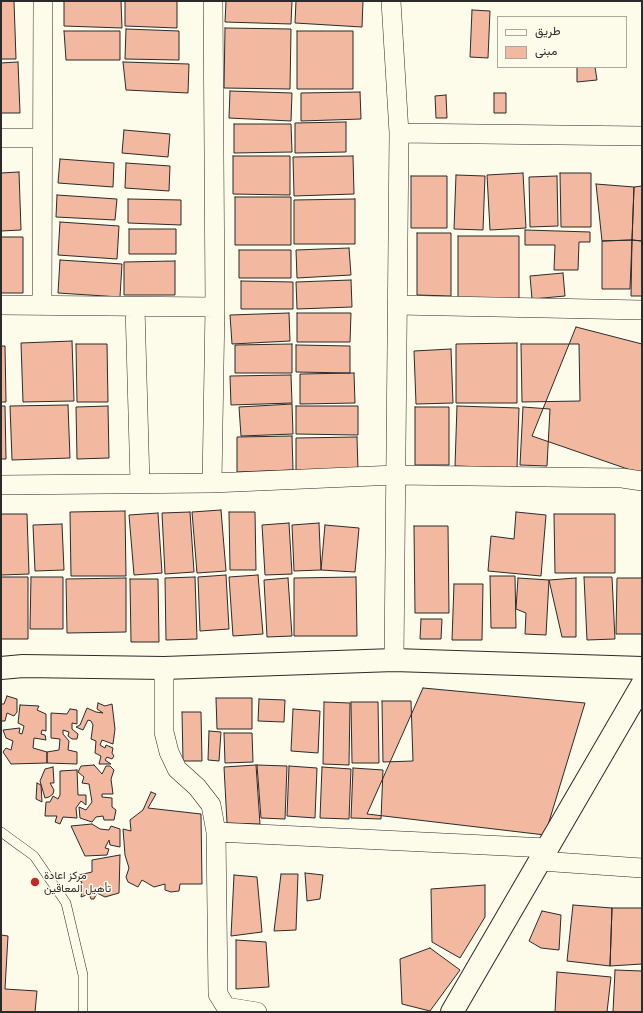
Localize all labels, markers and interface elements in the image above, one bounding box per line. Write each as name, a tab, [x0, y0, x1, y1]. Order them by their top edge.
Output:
legend	[497, 16, 627, 68]
text: طريق	[535, 24, 560, 38]
text: مبنى	[535, 44, 557, 58]
place label: مركز اعادة تأهيل المعاقين	[44, 869, 111, 895]
marker: مركز اعادة تأهيل المعاقين	[29, 876, 41, 888]

